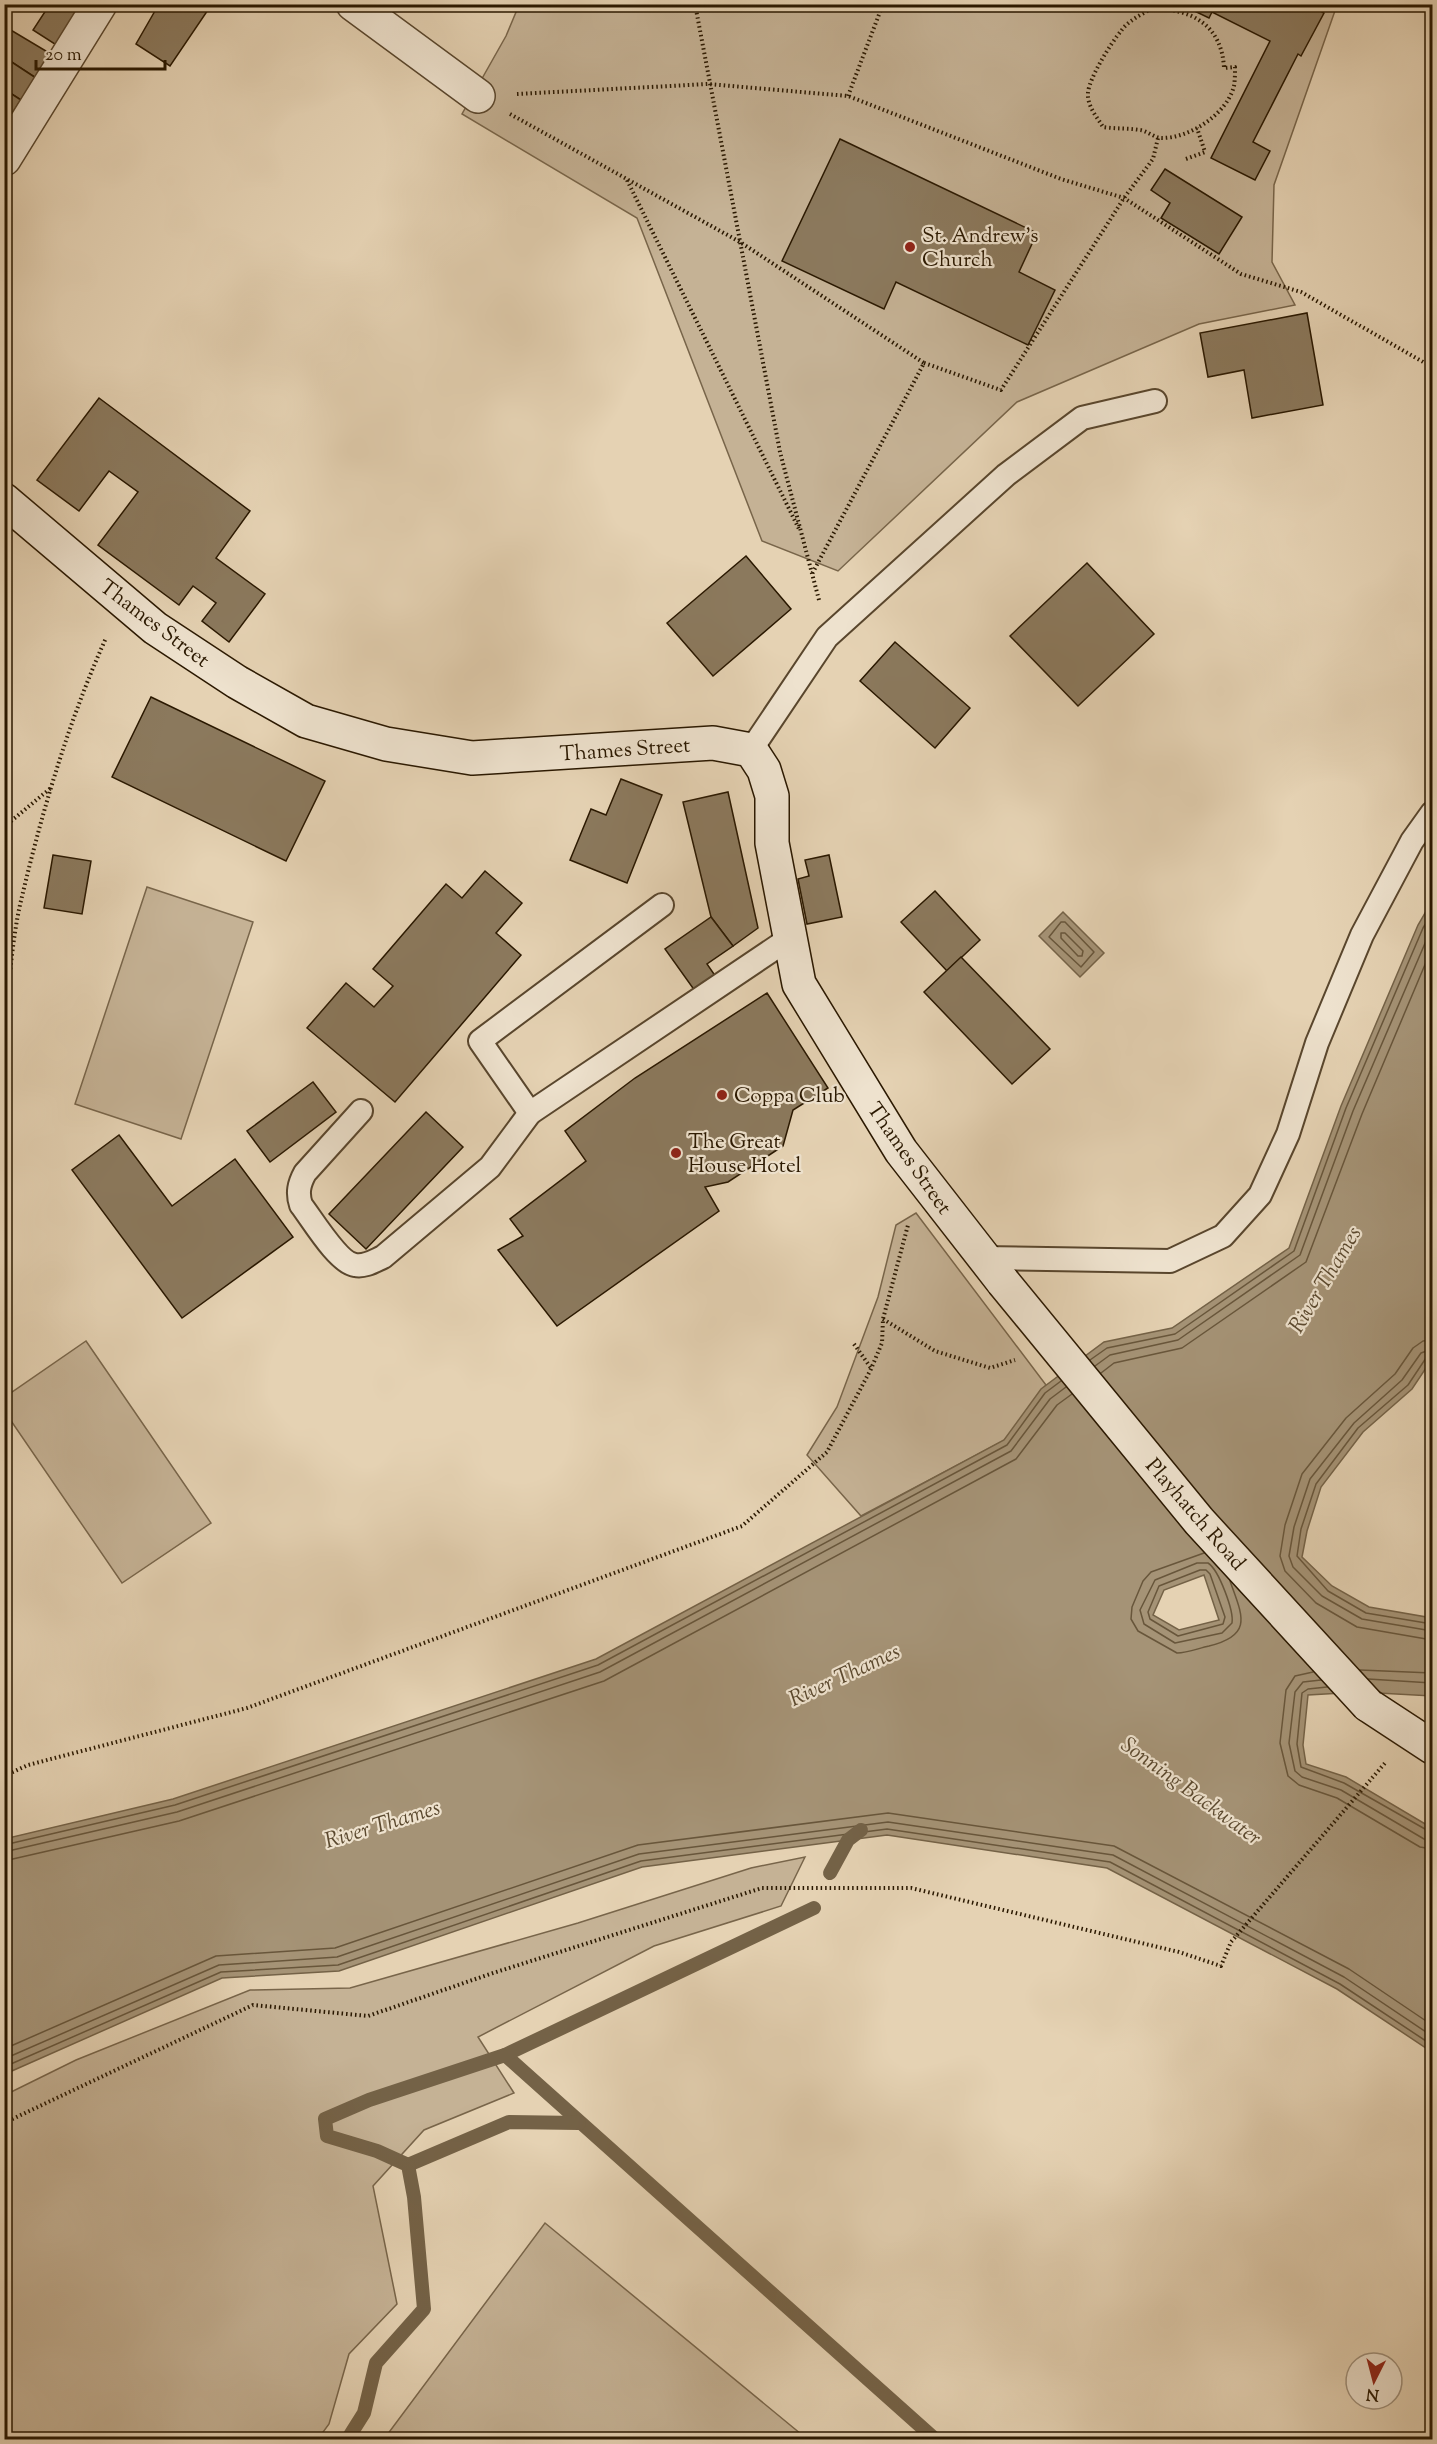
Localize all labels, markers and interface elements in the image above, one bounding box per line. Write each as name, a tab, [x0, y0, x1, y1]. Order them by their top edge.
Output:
scale bar	[36, 33, 165, 71]
text: 20 m	[45, 43, 82, 69]
place label: St. Andrew's Church	[922, 222, 1039, 276]
marker: St. Andrew's Church	[903, 240, 917, 254]
street label: Thames Street	[93, 573, 215, 676]
street label: Thames Street	[559, 731, 691, 771]
place label: Coppa Club	[734, 1082, 845, 1112]
marker: Coppa Club	[715, 1088, 729, 1102]
street label: Thames Street	[859, 1097, 958, 1221]
place label: The Great House Hotel	[688, 1128, 802, 1182]
marker: The Great House Hotel	[669, 1146, 683, 1160]
water label: River Thames	[1282, 1221, 1371, 1340]
street label: Playhatch Road	[1137, 1453, 1252, 1578]
water label: River Thames	[784, 1637, 906, 1716]
water label: Sonning Backwater	[1113, 1730, 1267, 1855]
water label: River Thames	[321, 1793, 445, 1859]
north arrow	[1344, 2351, 1404, 2411]
text: N	[1365, 2381, 1380, 2406]

